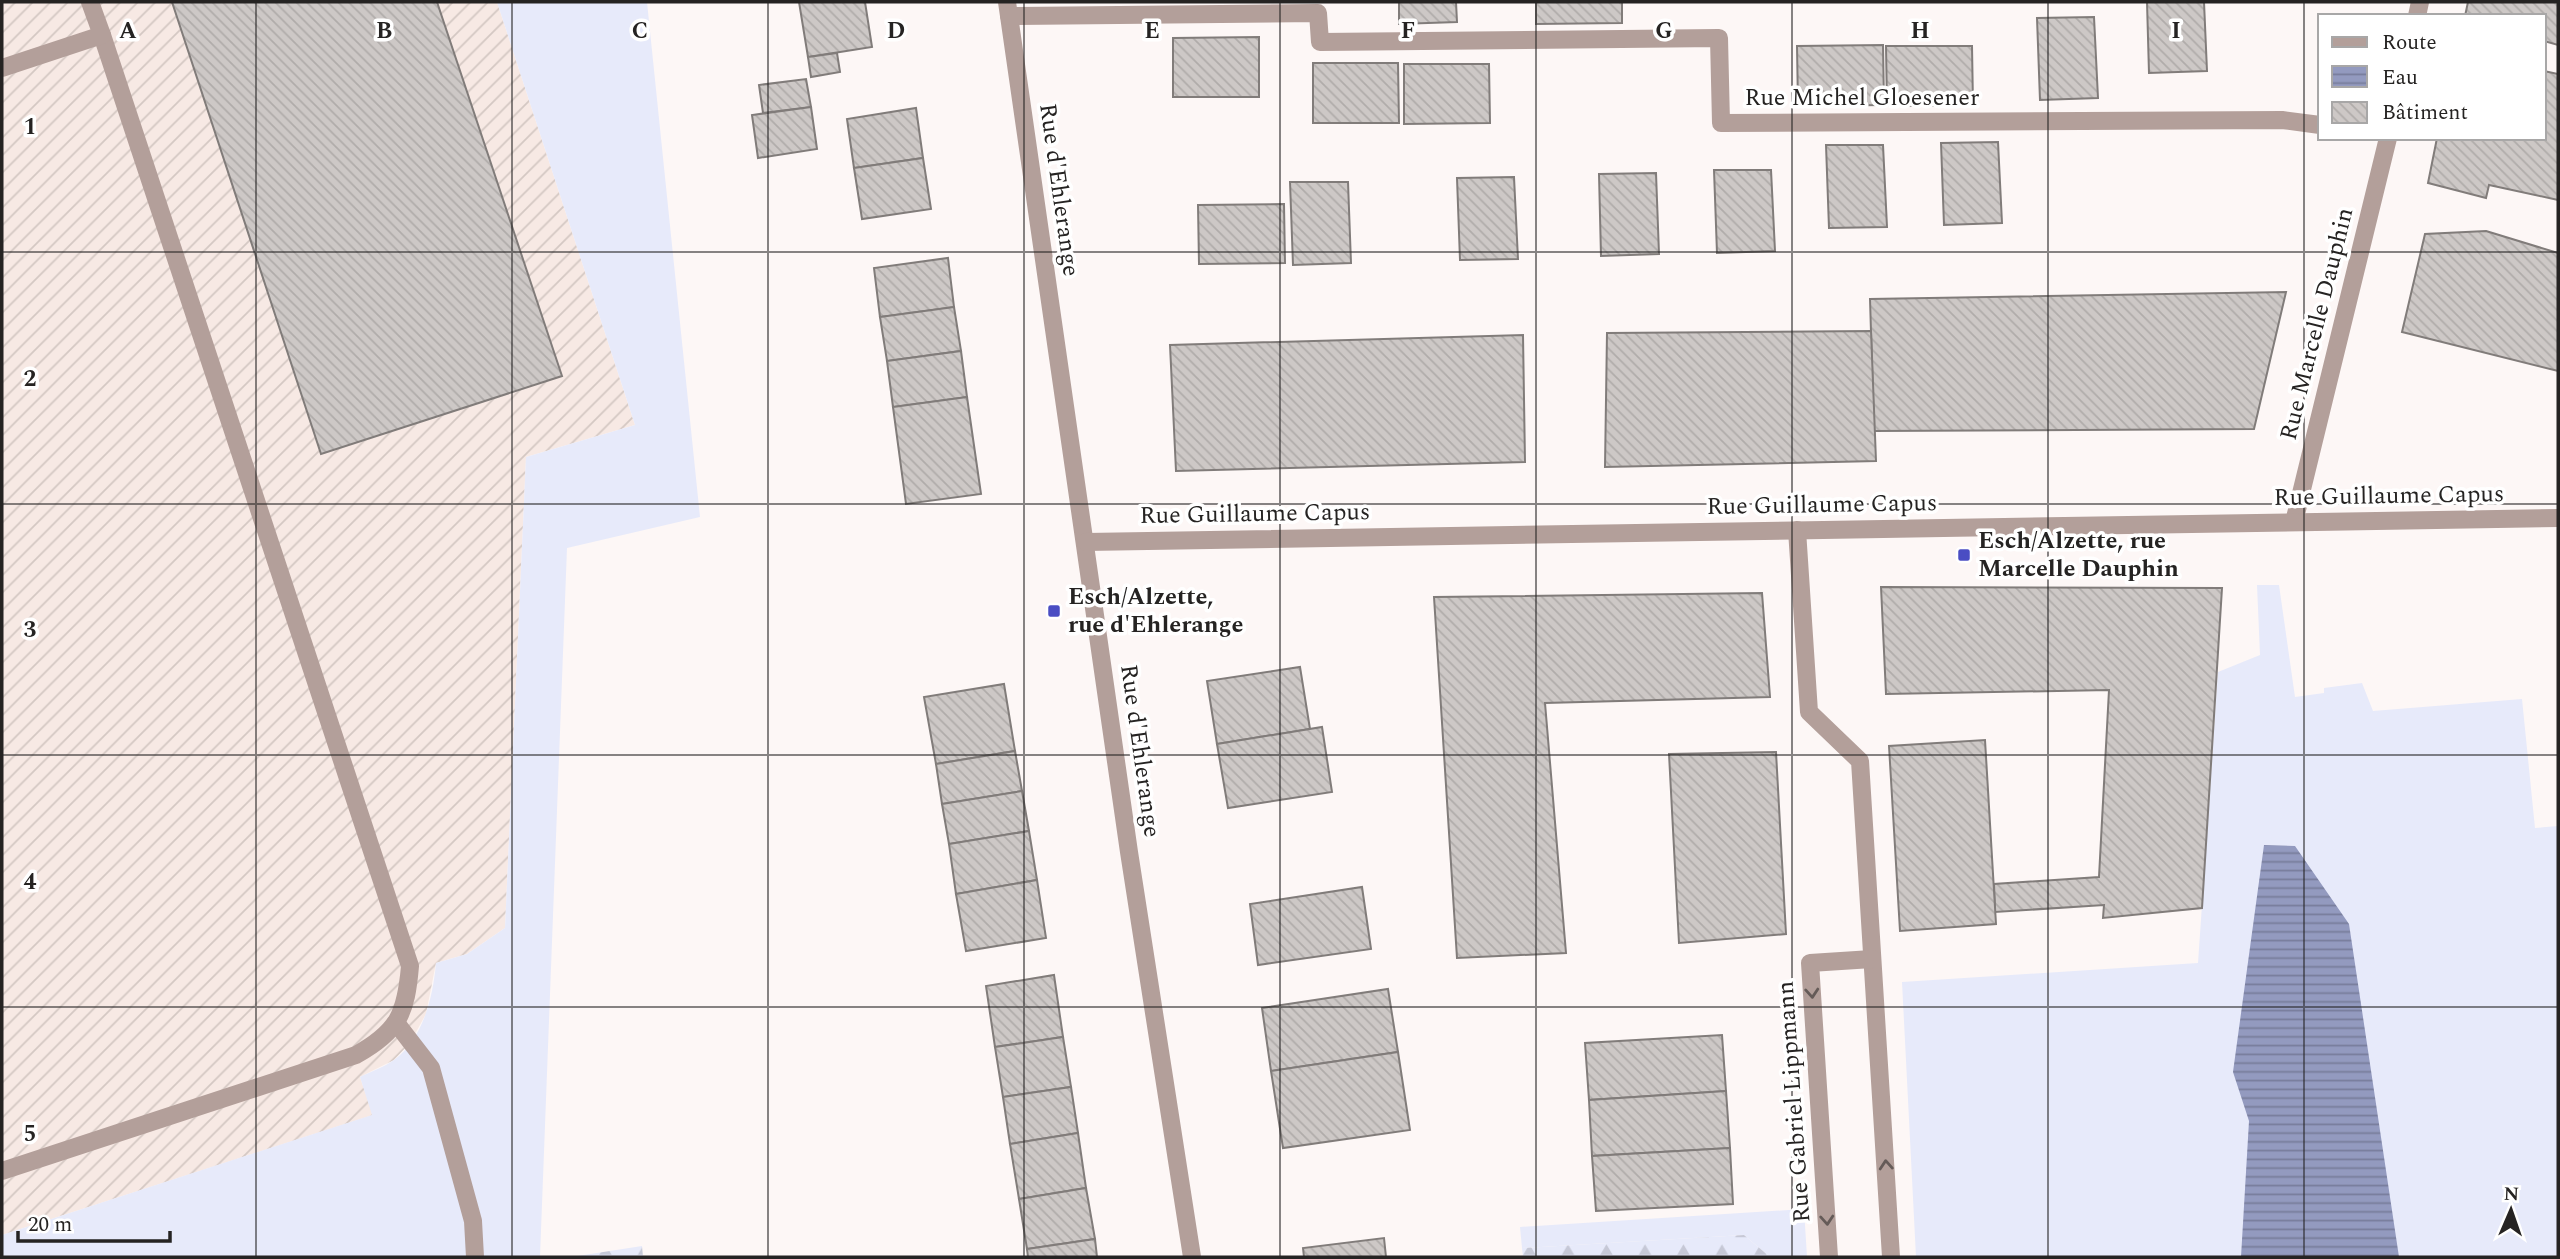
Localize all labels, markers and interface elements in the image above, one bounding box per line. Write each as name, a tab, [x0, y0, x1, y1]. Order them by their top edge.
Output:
text: A	[119, 14, 137, 49]
text: B	[376, 14, 392, 49]
text: C	[632, 14, 648, 49]
text: D	[887, 14, 905, 49]
text: E	[1144, 14, 1160, 49]
text: F	[1401, 14, 1415, 49]
text: G	[1655, 14, 1673, 49]
text: H	[1910, 14, 1930, 49]
text: I	[2171, 14, 2181, 49]
legend	[2318, 14, 2546, 140]
text: Route	[2382, 27, 2437, 59]
text: Eau	[2382, 62, 2418, 94]
street label: Rue Michel Gloesener	[1745, 80, 1979, 116]
text: Bâtiment	[2382, 97, 2468, 129]
street label: Rue d'Ehlerange	[1029, 101, 1089, 279]
text: 1	[24, 110, 36, 145]
street label: Rue Marcelle Dauphin	[2271, 204, 2363, 444]
text: 2	[24, 362, 37, 397]
street label: Rue Guillaume Capus	[2273, 476, 2505, 516]
street label: Rue Guillaume Capus	[1706, 485, 1938, 525]
street label: Rue Guillaume Capus	[1139, 494, 1371, 534]
place label: Esch/Alzette, rue Marcelle Dauphin	[1978, 523, 2179, 587]
marker: Esch/Alzette, rue Marcelle Dauphin	[1956, 547, 1972, 563]
place label: Esch/Alzette, rue d'Ehlerange	[1068, 579, 1243, 643]
marker: Esch/Alzette, rue d'Ehlerange	[1046, 603, 1062, 619]
text: 3	[24, 613, 37, 648]
street label: Rue d'Ehlerange	[1110, 662, 1170, 840]
text: 4	[24, 865, 37, 900]
street label: Rue Gabriel Lippmann	[1768, 980, 1820, 1224]
one-way arrow	[1804, 988, 1819, 999]
text: 5	[24, 1117, 36, 1152]
one-way arrow	[1878, 1159, 1893, 1170]
north arrow	[2476, 1175, 2546, 1245]
text: N	[2503, 1180, 2520, 1209]
scale bar	[18, 1200, 170, 1244]
text: 20 m	[28, 1209, 72, 1241]
one-way arrow	[1819, 1215, 1834, 1226]

